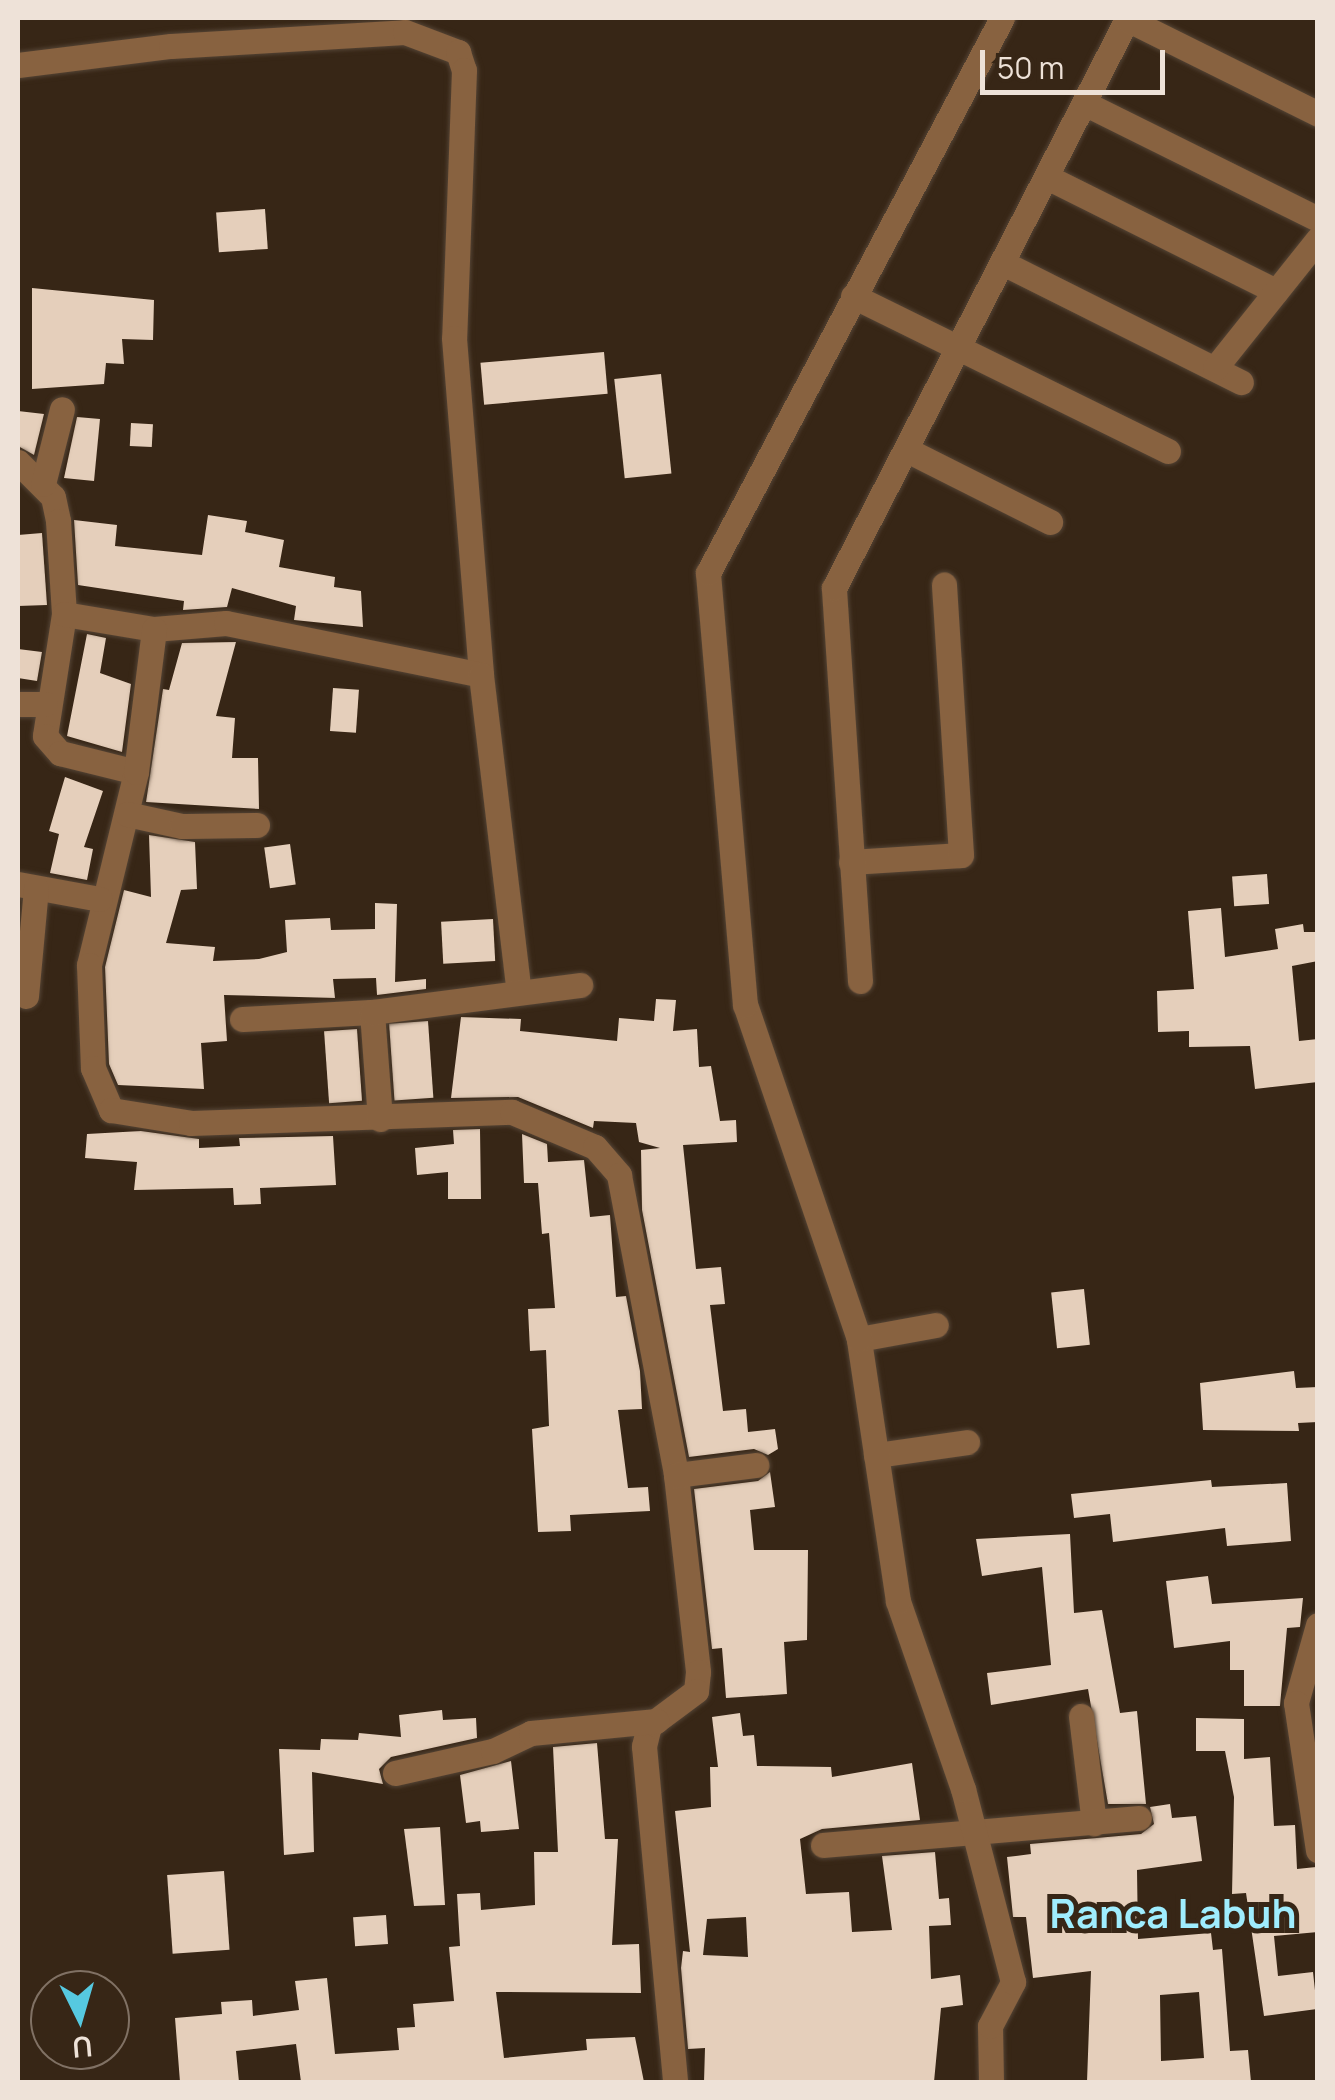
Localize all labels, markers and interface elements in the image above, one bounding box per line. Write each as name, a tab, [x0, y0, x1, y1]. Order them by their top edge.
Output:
scale bar	[985, 30, 1170, 92]
text: 50 m	[997, 47, 1064, 88]
district label: Ranca Labuh	[1050, 1889, 1296, 1937]
north arrow	[30, 1970, 130, 2070]
text: U	[71, 2028, 94, 2068]

